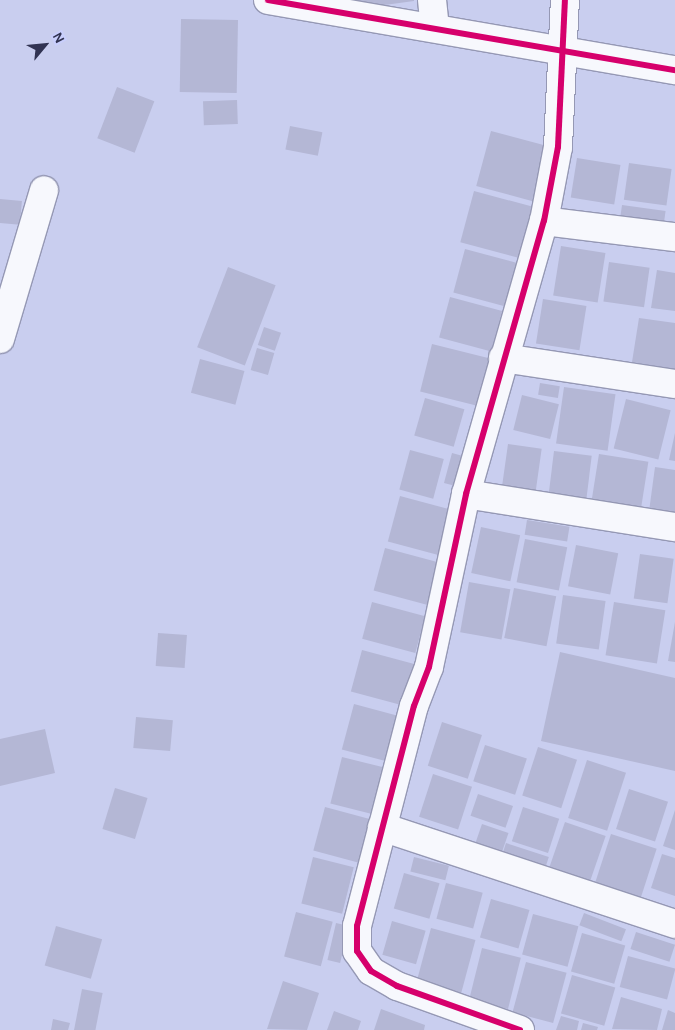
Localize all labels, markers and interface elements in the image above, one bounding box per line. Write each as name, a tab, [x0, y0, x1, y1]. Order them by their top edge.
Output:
north arrow	[20, 20, 70, 70]
text: N	[49, 29, 69, 46]

